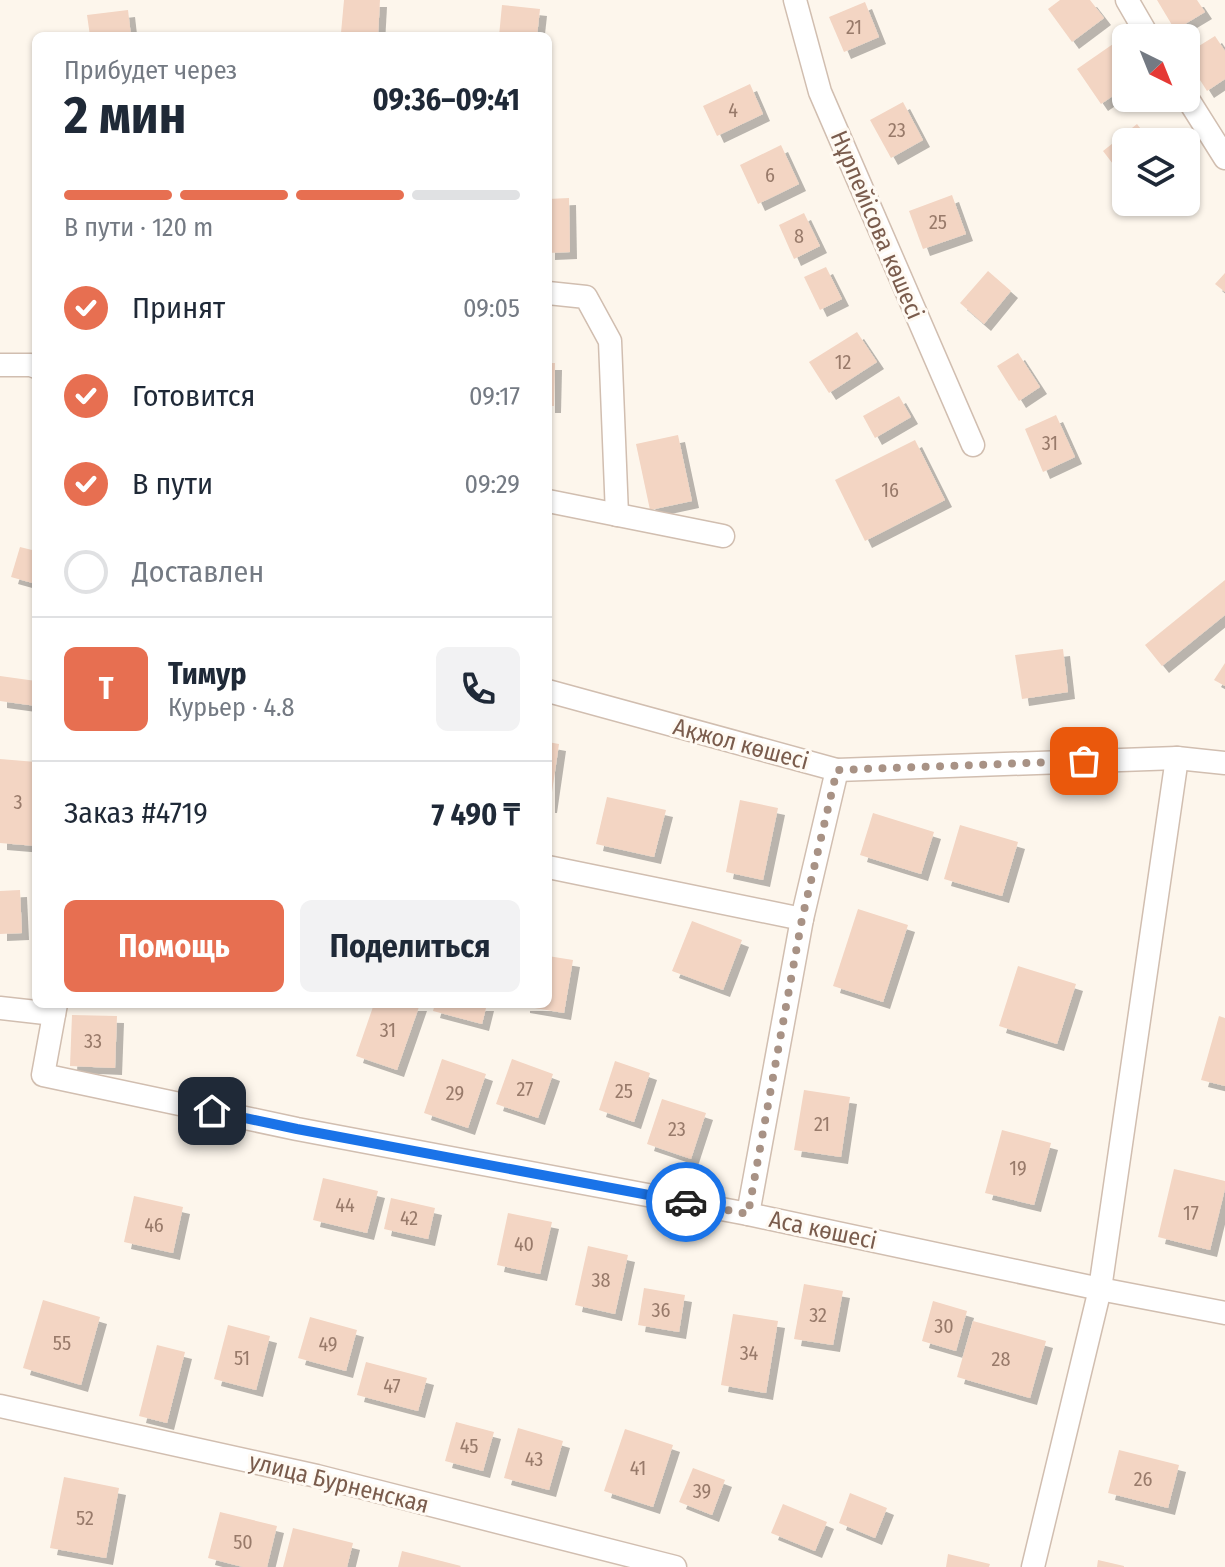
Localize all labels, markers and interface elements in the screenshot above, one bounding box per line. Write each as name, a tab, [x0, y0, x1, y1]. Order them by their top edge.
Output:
house number: 21	[846, 15, 862, 39]
north arrow	[1112, 24, 1200, 112]
map controls	[1112, 24, 1200, 216]
text: Прибудет через	[64, 55, 237, 86]
text: 09:36–09:41	[372, 82, 520, 118]
text: 2 мин	[64, 84, 186, 147]
house number: 4	[728, 98, 738, 122]
house number: 23	[888, 118, 906, 142]
street label: Нұрпейісова көшесі	[825, 126, 929, 324]
button: layers	[1112, 128, 1200, 216]
house number: 6	[765, 163, 775, 187]
house number: 25	[929, 210, 947, 234]
text: В пути · 120 m	[64, 212, 213, 243]
house number: 8	[794, 224, 804, 248]
icon: check	[64, 286, 108, 330]
text: Принят	[132, 290, 225, 326]
text: 09:05	[463, 293, 520, 324]
house number: 12	[835, 350, 851, 374]
icon: check	[64, 374, 108, 418]
text: Готовится	[132, 378, 255, 414]
text: 09:17	[469, 381, 520, 412]
house number: 31	[1042, 431, 1058, 455]
icon: check	[64, 462, 108, 506]
text: В пути	[132, 466, 213, 502]
text: 09:29	[465, 469, 520, 500]
house number: 16	[881, 478, 899, 502]
text: Доставлен	[132, 554, 264, 590]
button: phone	[436, 647, 520, 731]
text: Тимур	[168, 656, 247, 692]
text: Т	[99, 671, 113, 707]
text: Курьер · 4.8	[168, 692, 295, 723]
street label: Ақжол көшесі	[670, 712, 812, 776]
pin	[1050, 727, 1118, 795]
icon: bag	[1062, 739, 1106, 783]
house number: 3	[13, 790, 23, 814]
text: Заказ #4719	[64, 795, 208, 831]
text: 7 490 ₸	[432, 797, 520, 833]
button: Помощь	[64, 900, 284, 992]
button: Поделиться	[300, 900, 520, 992]
house number: 31	[380, 1018, 396, 1042]
house number: 33	[84, 1029, 102, 1053]
pin	[178, 1077, 246, 1145]
house number: 27	[517, 1077, 533, 1101]
house number: 25	[615, 1079, 633, 1103]
house number: 29	[446, 1081, 464, 1105]
icon: home	[190, 1089, 234, 1133]
house number: 21	[814, 1112, 830, 1136]
house number: 23	[668, 1117, 686, 1141]
house number: 19	[1009, 1156, 1027, 1180]
courier	[646, 1162, 726, 1242]
icon: car	[664, 1180, 708, 1224]
house number: 44	[335, 1193, 355, 1217]
house number: 17	[1183, 1201, 1199, 1225]
street label: Аса көшесі	[767, 1205, 879, 1255]
house number: 42	[400, 1206, 418, 1230]
house number: 46	[144, 1213, 164, 1237]
house number: 40	[514, 1232, 534, 1256]
house number: 38	[591, 1268, 611, 1292]
house number: 36	[652, 1298, 671, 1322]
house number: 32	[809, 1303, 827, 1327]
house number: 30	[934, 1314, 954, 1338]
house number: 55	[53, 1331, 71, 1355]
house number: 49	[318, 1332, 338, 1356]
house number: 34	[740, 1341, 759, 1365]
house number: 51	[234, 1346, 250, 1370]
house number: 28	[992, 1347, 1010, 1371]
house number: 47	[383, 1374, 401, 1398]
house number: 45	[460, 1434, 478, 1458]
street label: улица Бурненская	[246, 1447, 432, 1519]
house number: 43	[525, 1447, 543, 1471]
house number: 41	[630, 1456, 646, 1480]
house number: 26	[1134, 1467, 1152, 1491]
house number: 39	[693, 1479, 711, 1503]
house number: 52	[76, 1506, 94, 1530]
house number: 50	[233, 1530, 253, 1554]

